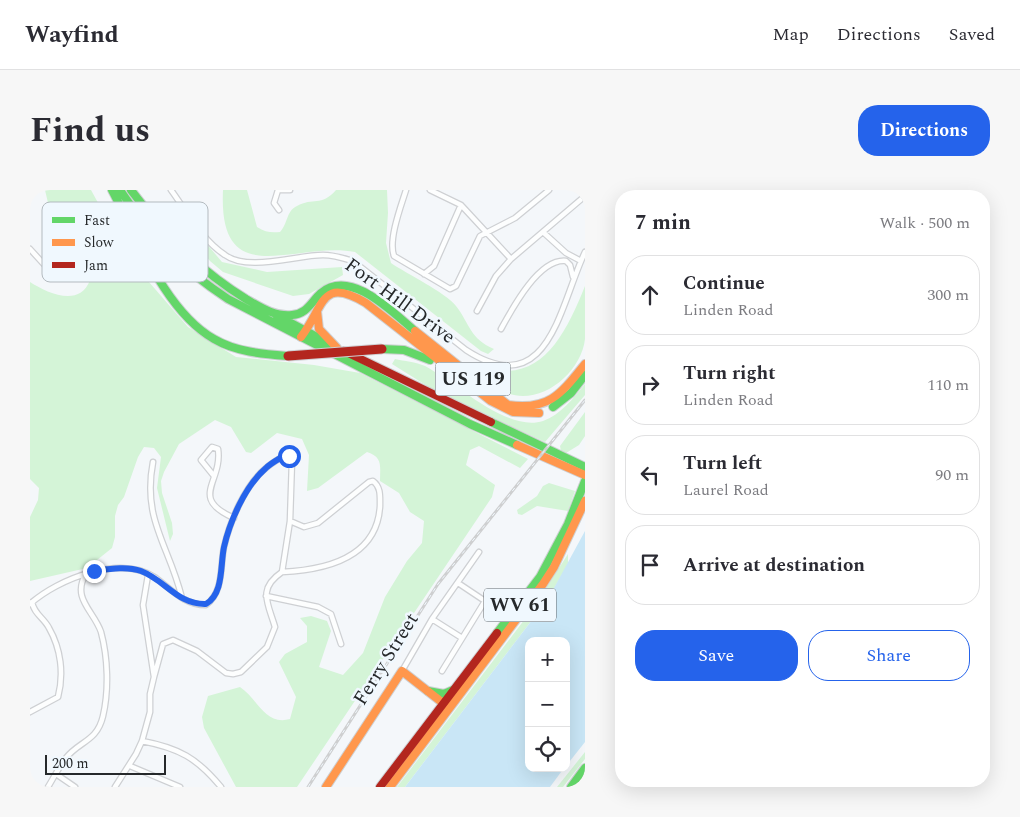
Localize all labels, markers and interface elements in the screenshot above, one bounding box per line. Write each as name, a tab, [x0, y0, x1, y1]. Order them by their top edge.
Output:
text: Wayfind	[25, 17, 119, 53]
text: Map	[773, 21, 809, 48]
text: Directions	[837, 21, 921, 48]
text: Saved	[949, 21, 995, 48]
text: Find us	[30, 104, 150, 157]
button: Directions	[858, 105, 990, 156]
legend	[42, 202, 208, 282]
text: 7 min	[635, 207, 691, 239]
text: Fast	[84, 210, 110, 231]
text: Walk · 500 m	[879, 211, 970, 235]
text: Slow	[84, 232, 114, 253]
street label: Fort Hill Drive	[338, 250, 462, 352]
text: Jam	[84, 255, 108, 276]
text: Continue	[683, 269, 765, 298]
icon: ahead	[636, 281, 664, 309]
text: 300 m	[927, 283, 969, 307]
text: Linden Road	[683, 298, 774, 322]
text: Turn right	[683, 359, 776, 388]
road number: US 119	[436, 362, 510, 395]
icon: right	[636, 371, 664, 399]
text: 110 m	[927, 373, 969, 397]
text: Linden Road	[683, 388, 774, 412]
route start	[278, 445, 301, 468]
text: Turn left	[683, 449, 762, 478]
icon: left	[636, 461, 664, 489]
text: 90 m	[935, 463, 969, 487]
text: Laurel Road	[683, 478, 769, 502]
icon: arrive	[636, 551, 664, 579]
text: Arrive at destination	[683, 551, 865, 580]
route end	[83, 560, 106, 583]
road number: WV 61	[484, 588, 556, 622]
street label: Ferry Street	[346, 607, 426, 711]
button: Save	[635, 630, 798, 681]
button: Share	[808, 630, 970, 681]
map controls	[525, 637, 570, 772]
button: +	[525, 637, 570, 682]
button: −	[525, 682, 570, 727]
button: locate	[525, 727, 570, 772]
scale bar	[45, 752, 166, 775]
text: 200 m	[52, 753, 89, 774]

